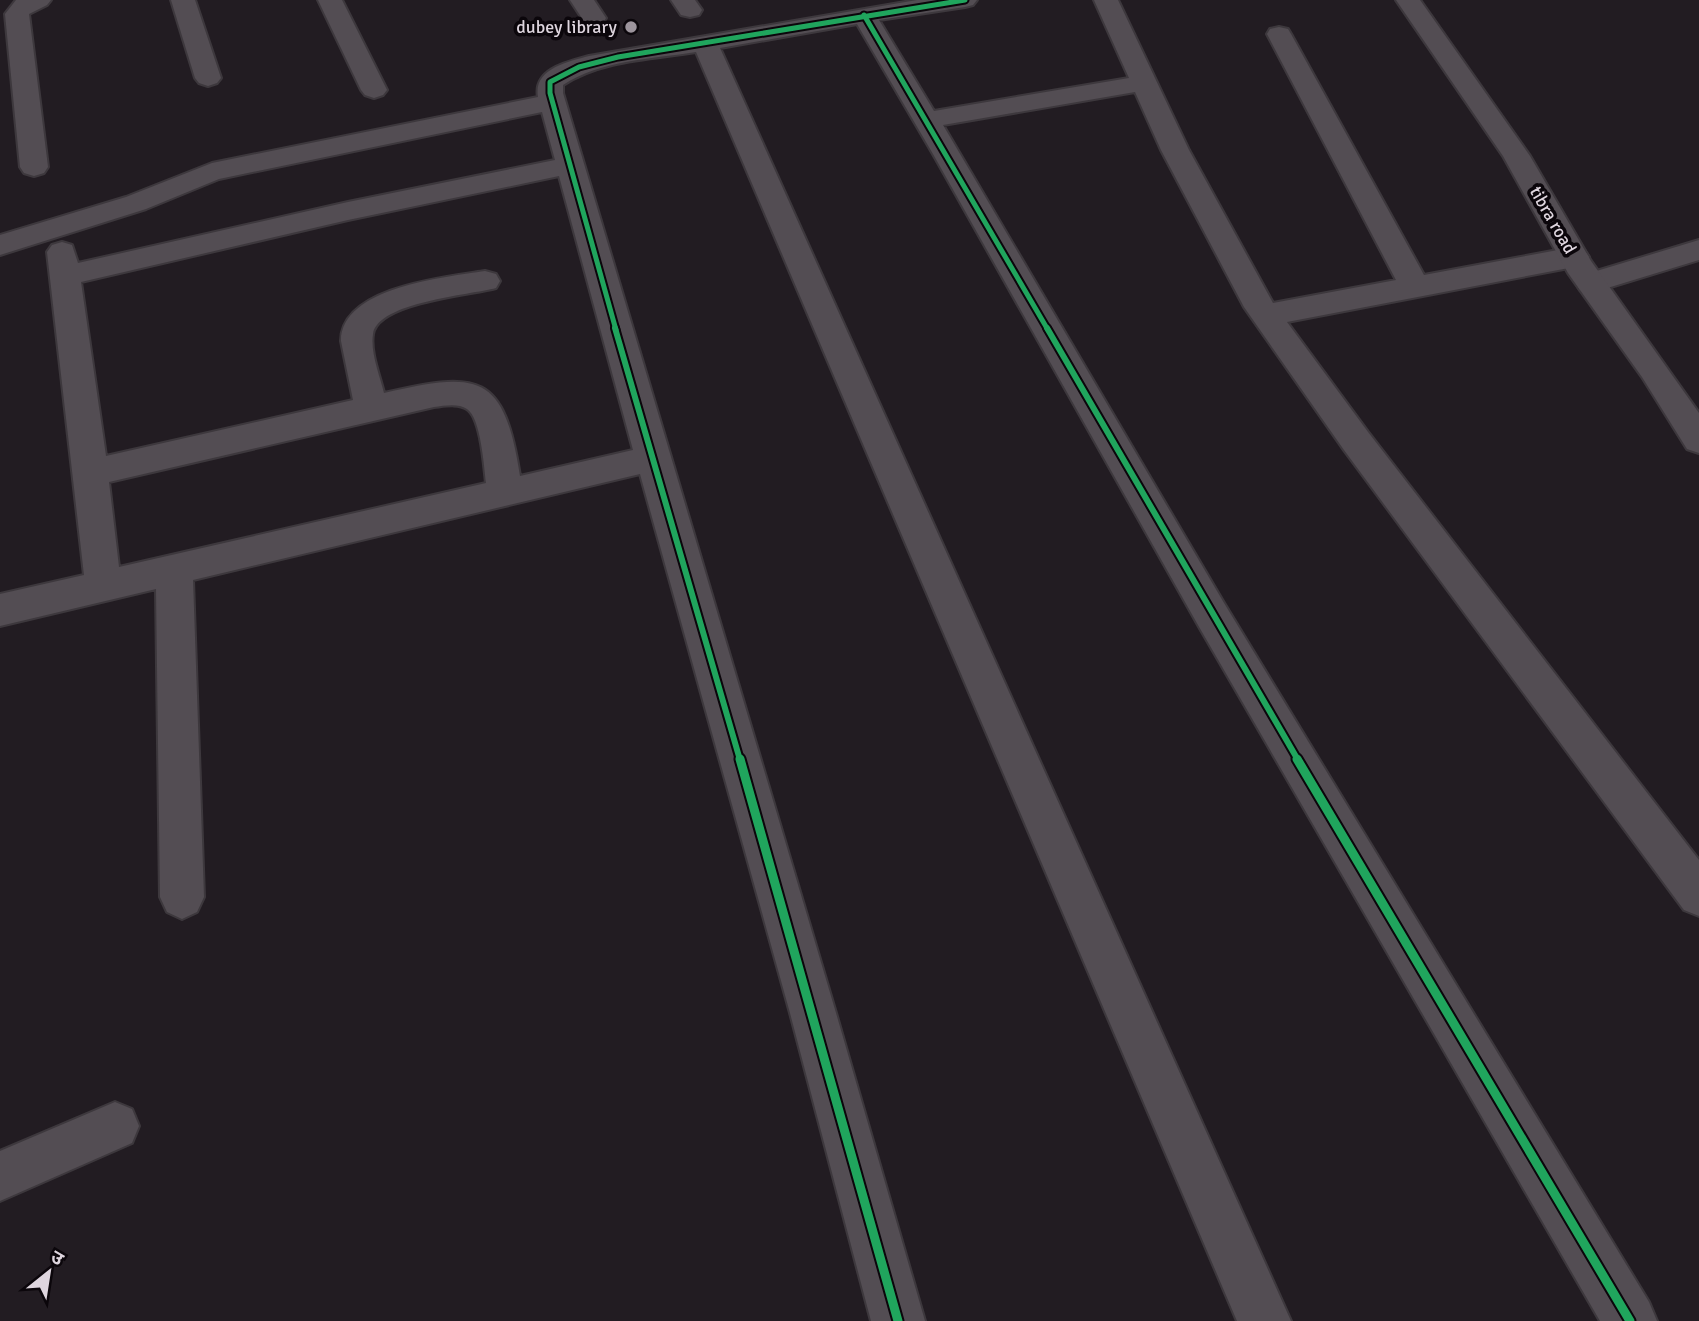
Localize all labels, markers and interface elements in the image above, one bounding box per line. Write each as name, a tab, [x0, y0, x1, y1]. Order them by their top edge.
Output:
place label: dubey library	[516, 16, 618, 38]
marker: dubey library	[623, 19, 639, 35]
street label: tibra road	[1525, 182, 1581, 258]
north arrow	[14, 1237, 84, 1307]
text: उ	[46, 1245, 69, 1272]

